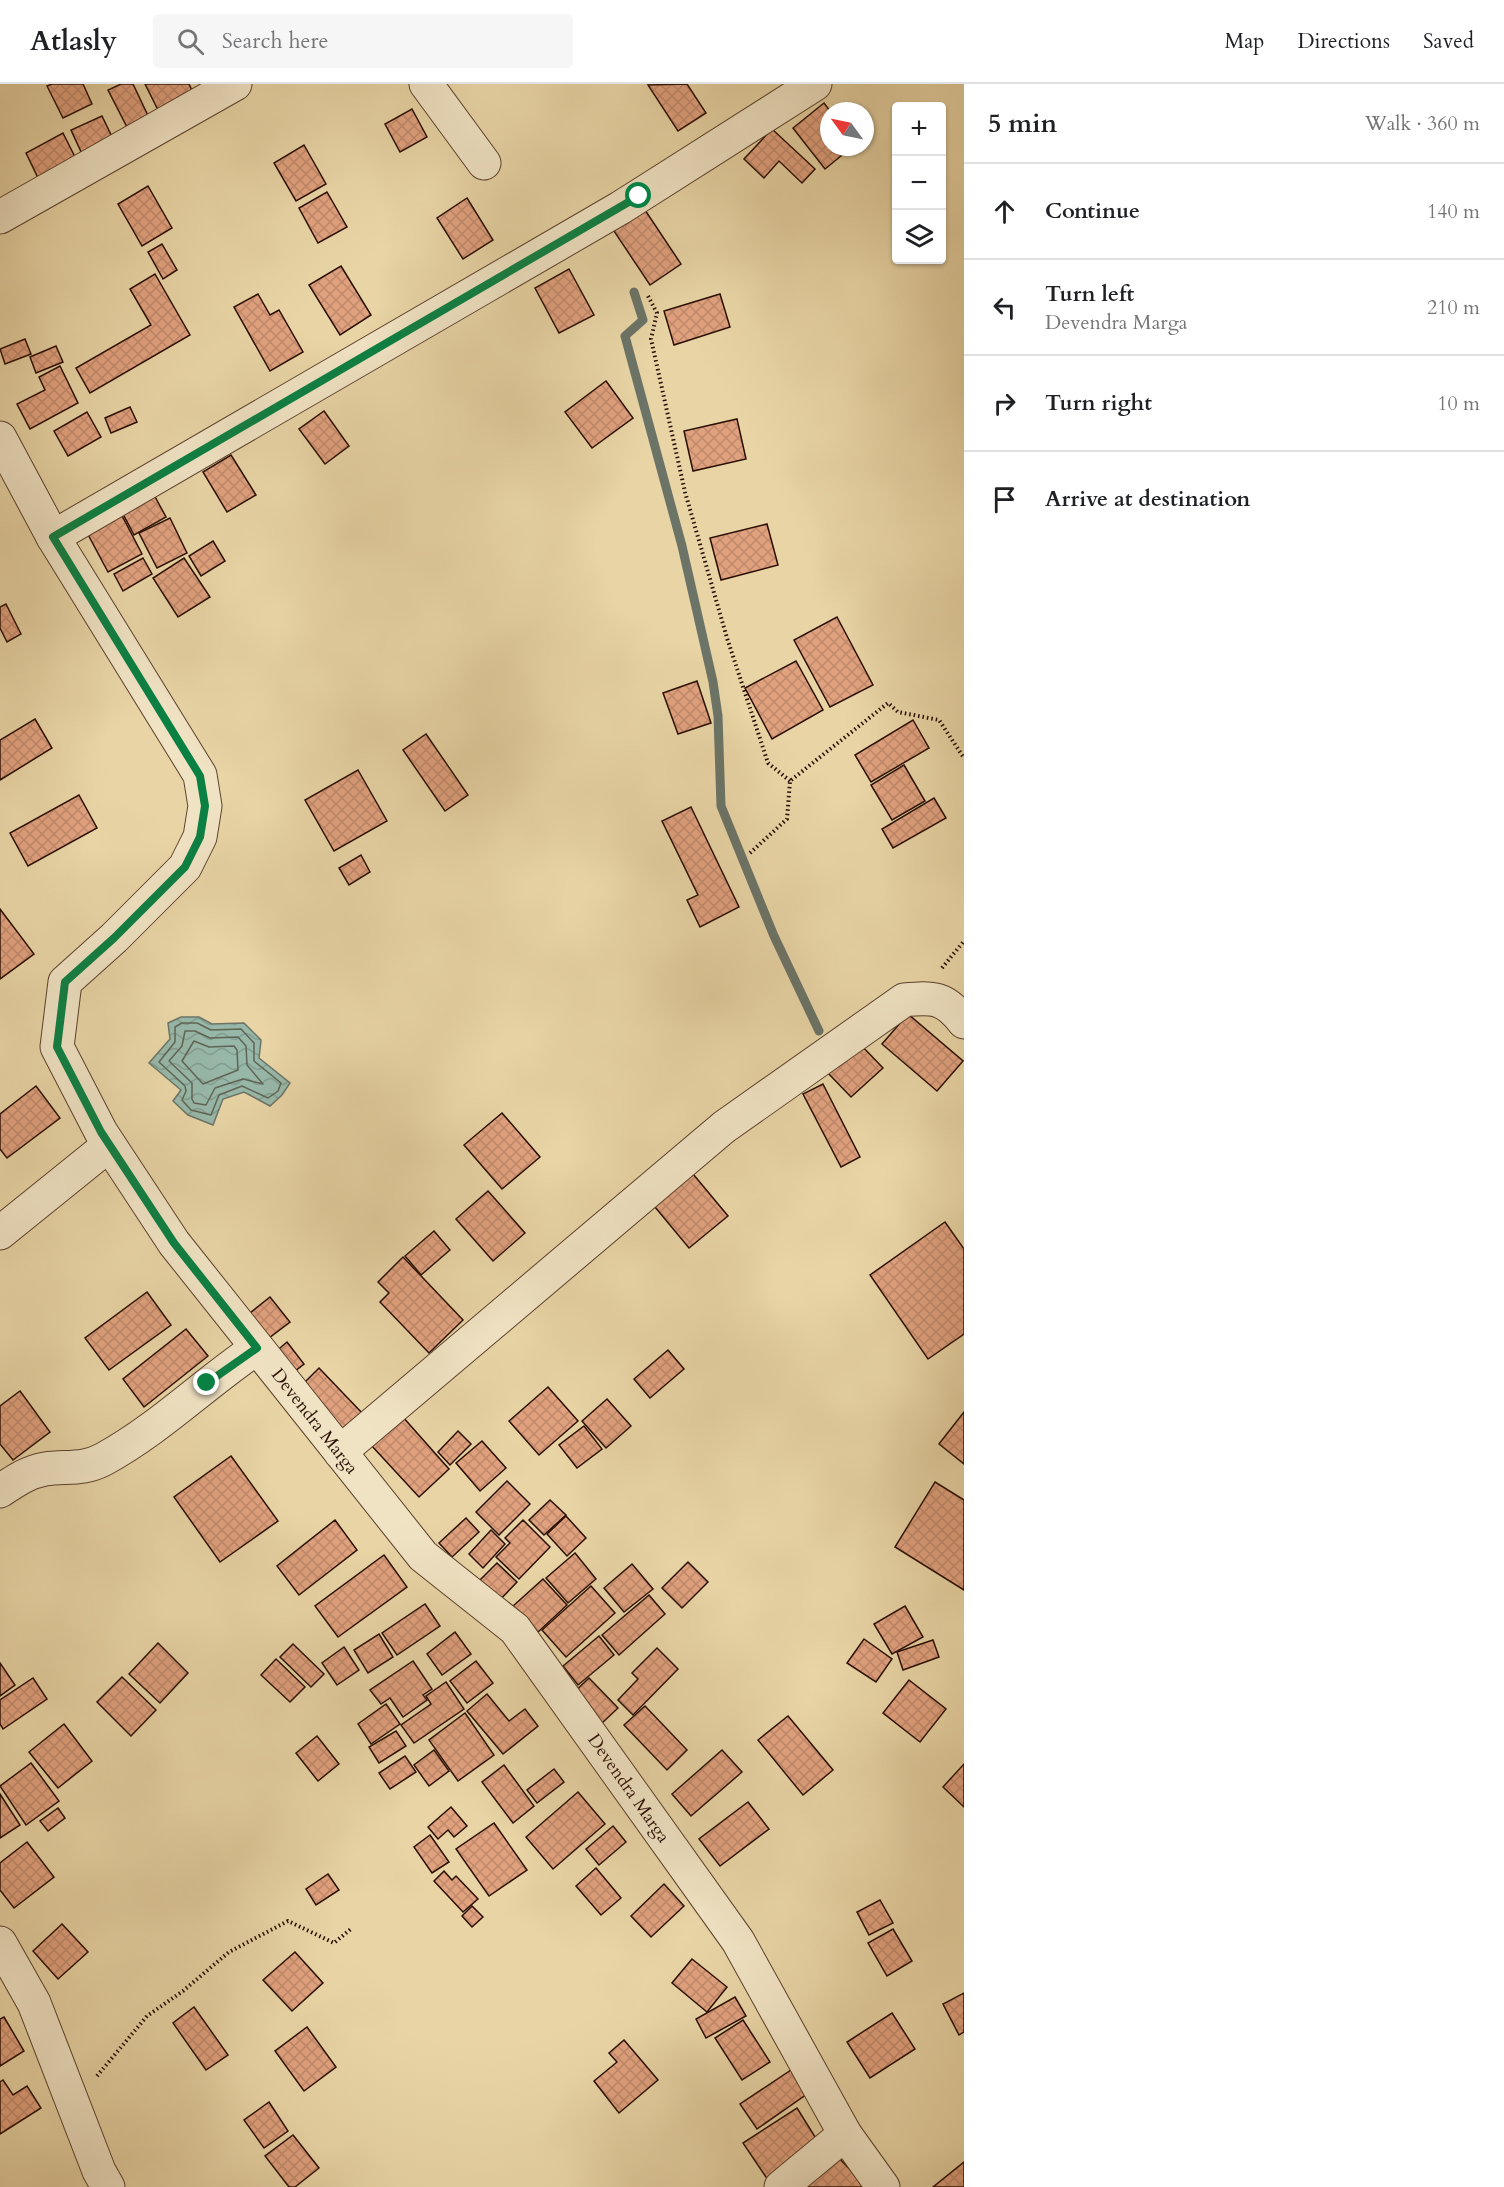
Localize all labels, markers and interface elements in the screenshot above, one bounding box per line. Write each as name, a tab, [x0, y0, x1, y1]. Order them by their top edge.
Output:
search box	[153, 14, 573, 68]
text: Atlasly	[30, 22, 117, 60]
icon: search	[174, 25, 207, 58]
text: Search here	[222, 26, 328, 56]
text: Map	[1224, 27, 1264, 56]
text: Directions	[1297, 27, 1390, 56]
text: Saved	[1423, 27, 1474, 56]
north arrow	[820, 102, 874, 156]
map controls	[892, 102, 946, 264]
button: +	[892, 102, 946, 156]
text: 5 min	[988, 106, 1057, 141]
text: Walk · 360 m	[1365, 110, 1480, 137]
button: −	[892, 156, 946, 210]
route start	[625, 182, 651, 208]
icon: ahead	[988, 195, 1021, 228]
text: Continue	[1045, 196, 1140, 226]
text: 140 m	[1427, 198, 1480, 225]
button: layers	[892, 210, 946, 264]
text: Turn left	[1045, 279, 1134, 309]
icon: left	[988, 291, 1021, 324]
text: 210 m	[1427, 294, 1480, 321]
text: Devendra Marga	[1045, 309, 1187, 336]
icon: right	[988, 387, 1021, 420]
text: Turn right	[1045, 388, 1152, 418]
text: 10 m	[1437, 390, 1480, 417]
icon: arrive	[988, 483, 1021, 516]
text: Arrive at destination	[1045, 484, 1250, 514]
street label: Devendra Marga	[265, 1363, 364, 1480]
route end	[193, 1369, 219, 1395]
street label: Devendra Marga	[582, 1729, 676, 1848]

